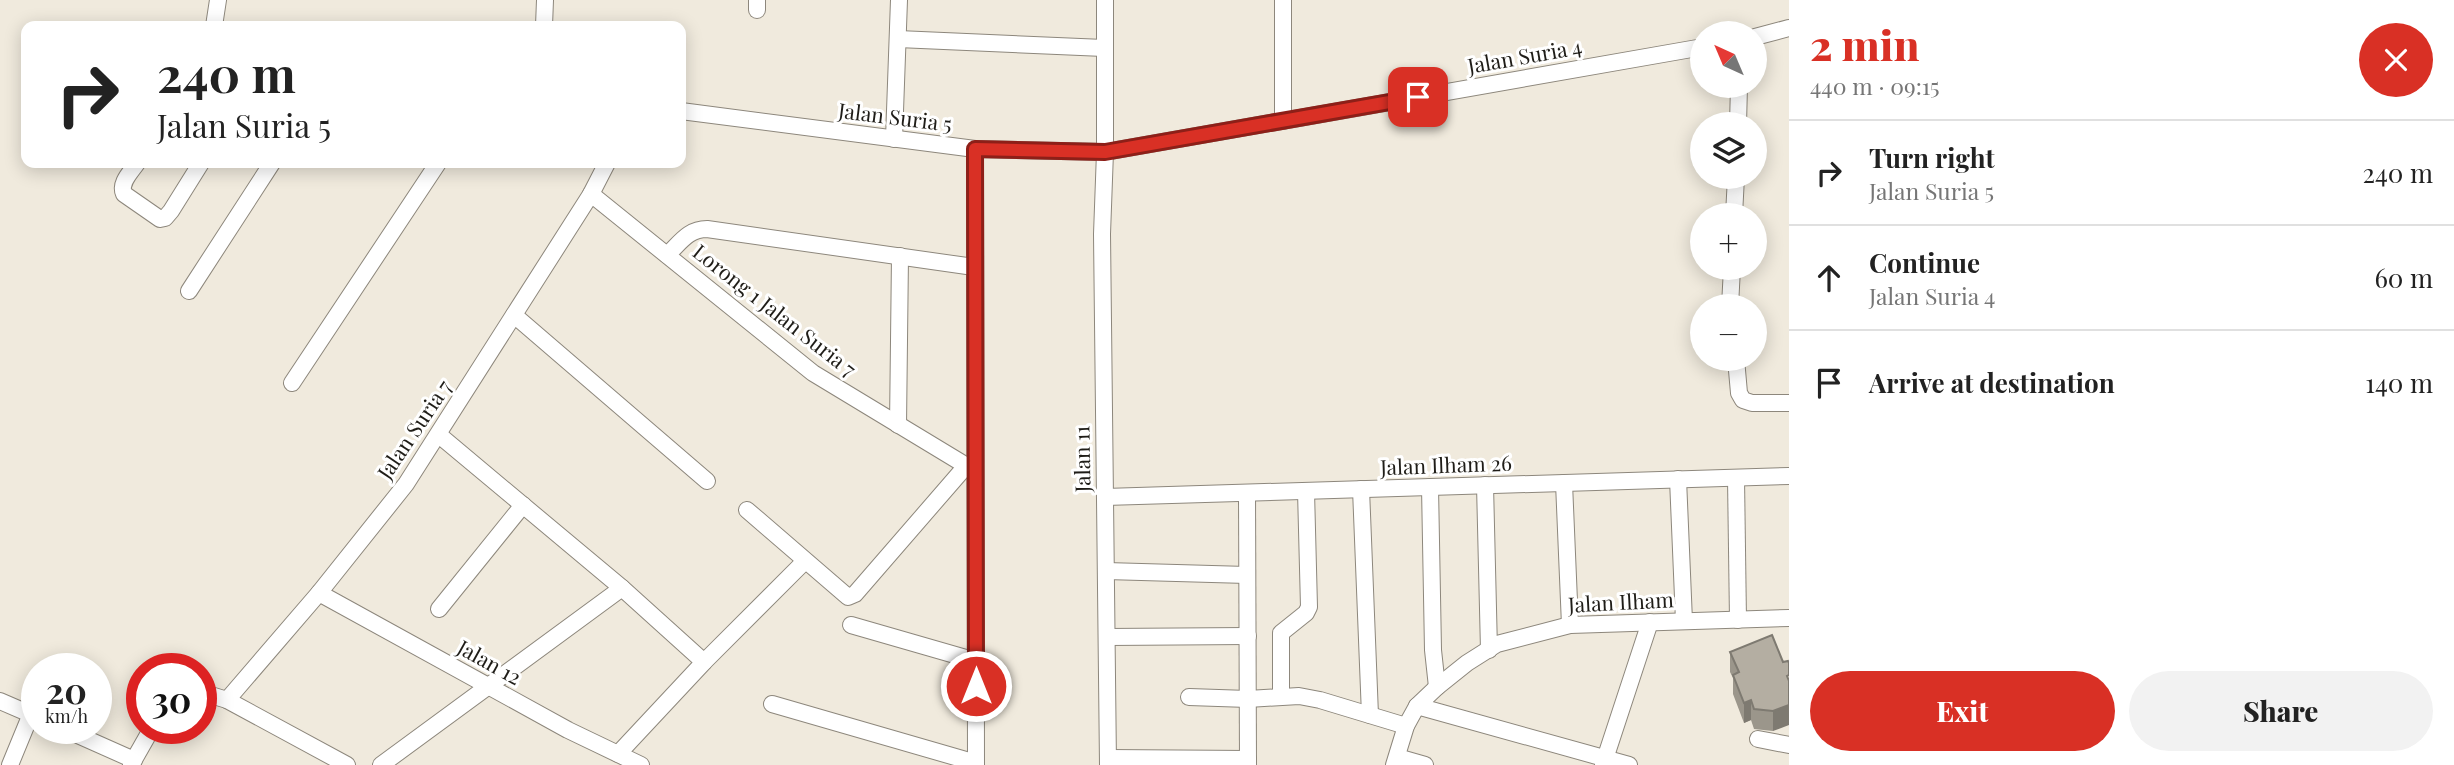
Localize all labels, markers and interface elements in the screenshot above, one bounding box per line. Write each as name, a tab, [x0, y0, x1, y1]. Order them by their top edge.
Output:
text: 2 min	[1810, 16, 1919, 72]
north arrow	[1690, 21, 1768, 98]
map controls	[1690, 21, 1767, 371]
button: close	[2359, 23, 2433, 97]
street label: Jalan Suria 4	[1464, 31, 1584, 79]
text: 240 m	[157, 40, 296, 105]
icon: right	[42, 49, 133, 140]
pin	[1388, 67, 1448, 127]
text: 440 m · 09:15	[1810, 70, 1940, 101]
icon: arrive	[1399, 78, 1437, 116]
street label: Jalan Suria 5	[836, 95, 954, 137]
text: Jalan Suria 5	[157, 103, 331, 146]
button: layers	[1690, 112, 1767, 189]
text: Turn right	[1869, 140, 1995, 175]
icon: right	[1810, 154, 1848, 192]
text: 240 m	[2363, 155, 2433, 190]
text: Jalan Suria 5	[1869, 175, 1994, 206]
button: +	[1690, 203, 1767, 280]
street label: Lorong 1 Jalan Suria 7	[688, 237, 863, 382]
text: Continue	[1869, 245, 1980, 280]
icon: ahead	[1810, 259, 1848, 297]
text: 60 m	[2374, 260, 2433, 295]
text: Jalan Suria 4	[1869, 280, 1995, 311]
button: −	[1690, 294, 1767, 371]
icon: arrive	[1810, 364, 1848, 402]
text: Arrive at destination	[1869, 365, 2115, 400]
text: 140 m	[2365, 365, 2433, 400]
street label: Jalan Suria 7	[369, 373, 457, 485]
street label: Jalan 11	[1066, 425, 1096, 494]
street label: Jalan Ilham 26	[1379, 448, 1512, 480]
street label: Jalan Ilham	[1566, 584, 1675, 618]
street label: Jalan 12	[452, 632, 527, 690]
position arrow	[939, 649, 1013, 723]
speed limit sign: 30	[126, 653, 217, 744]
text: 20	[46, 666, 87, 713]
button: Exit	[1810, 671, 2115, 751]
button: Share	[2129, 671, 2433, 751]
text: km/h	[45, 704, 88, 728]

